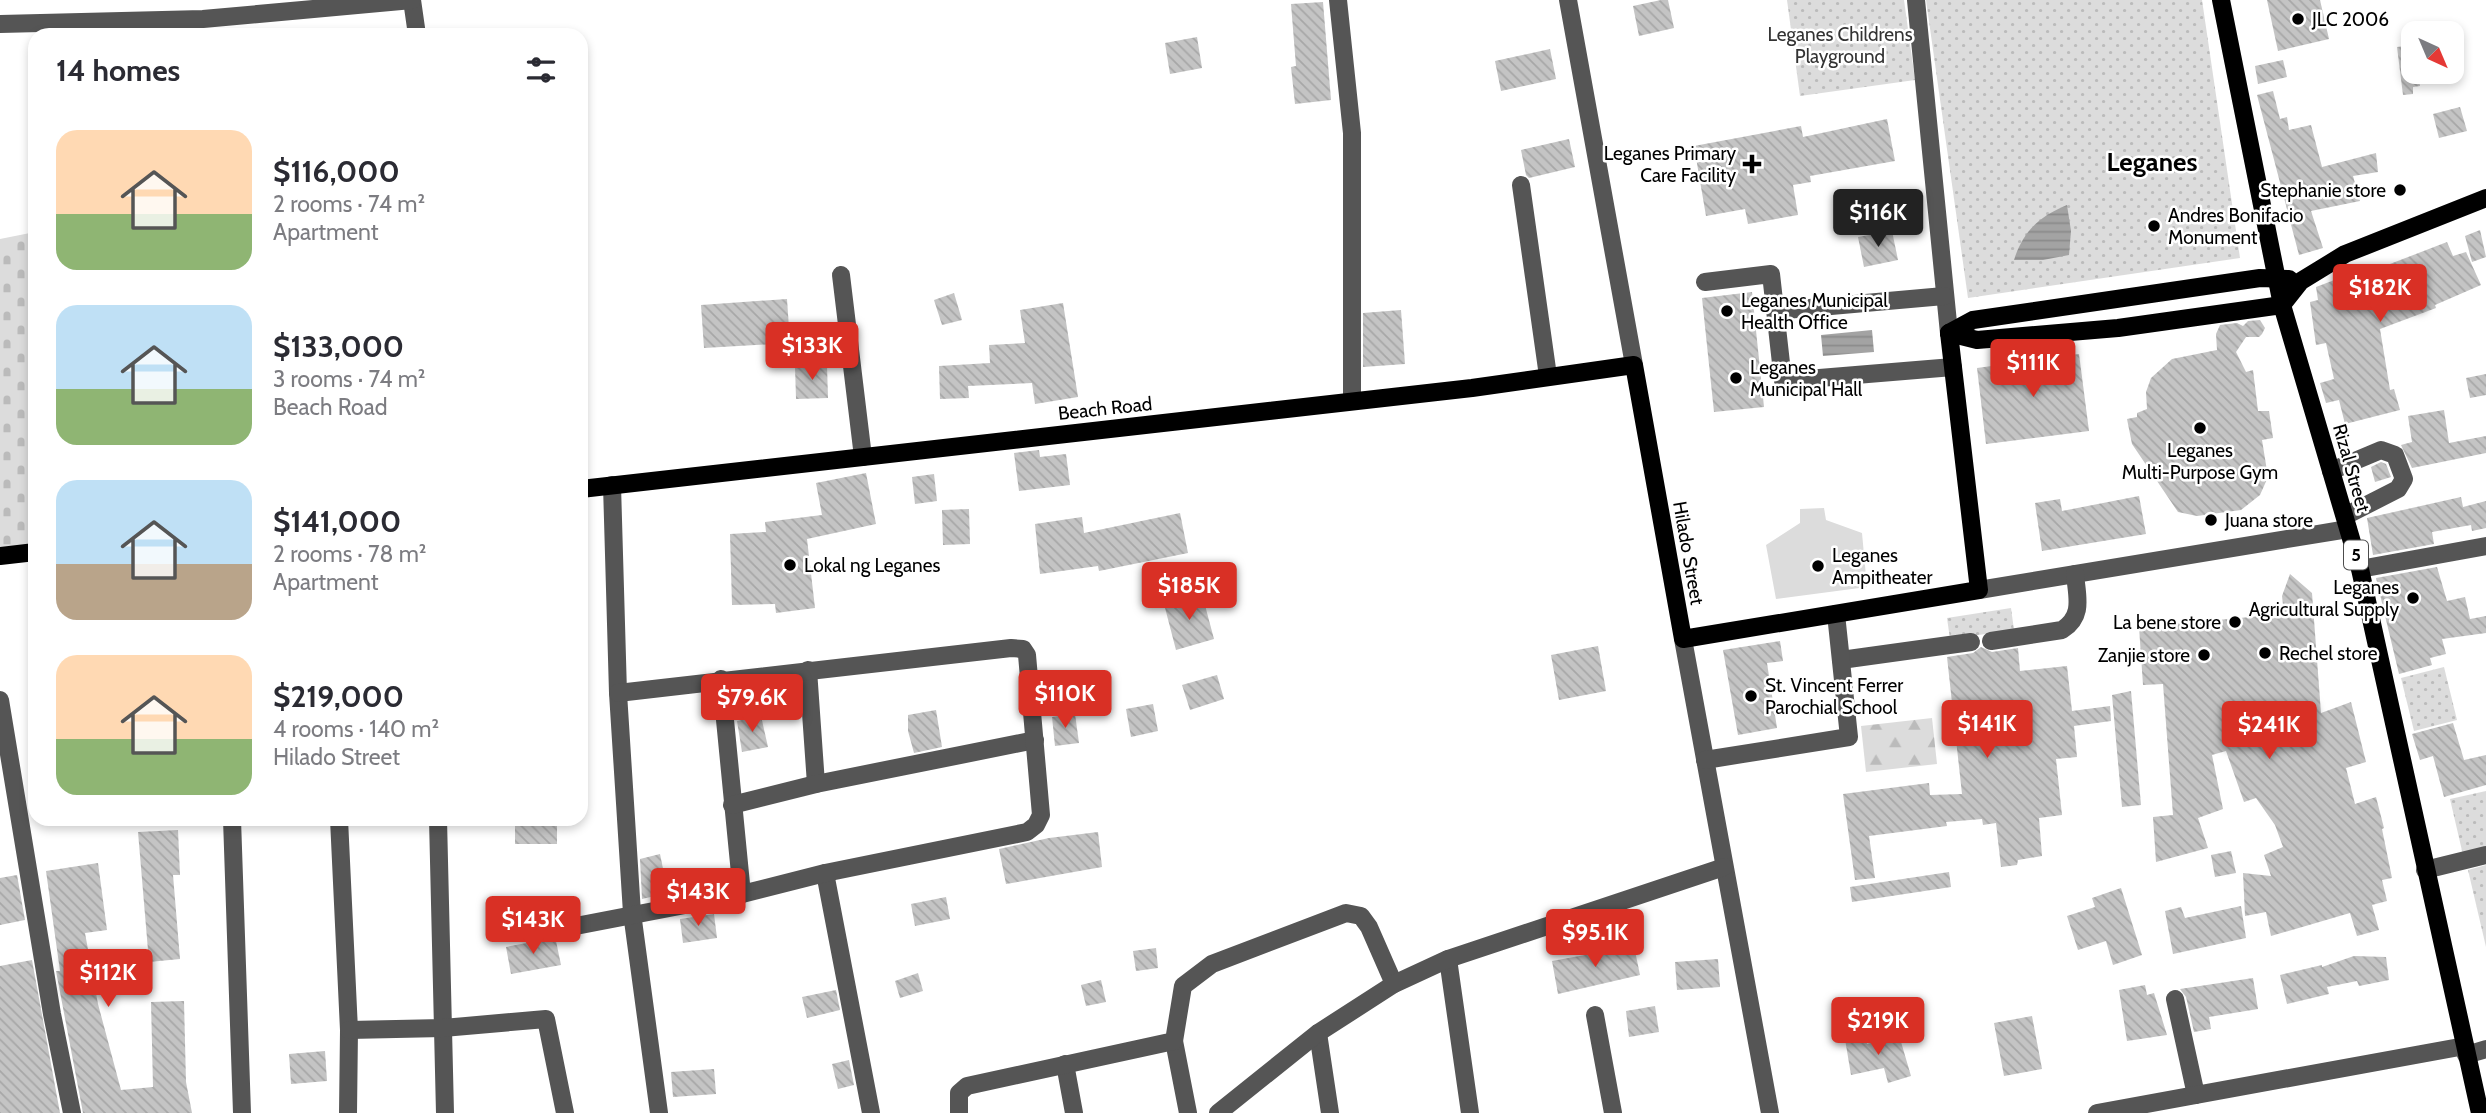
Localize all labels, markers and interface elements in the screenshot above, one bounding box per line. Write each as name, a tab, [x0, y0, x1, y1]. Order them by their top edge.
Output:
place label: JLC 2006	[2311, 8, 2389, 31]
marker: JLC 2006	[2290, 11, 2306, 27]
north arrow	[2401, 21, 2464, 84]
map controls	[2401, 21, 2464, 84]
park label: Leganes Childrens Playground	[1767, 23, 1913, 68]
icon: filters	[522, 51, 560, 89]
text: 14 homes	[56, 52, 180, 89]
place label: Leganes Primary Care Facility	[1604, 142, 1736, 187]
district label: Leganes	[2107, 146, 2197, 178]
text: $116,000	[273, 153, 400, 190]
marker: Leganes Primary Care Facility	[1742, 154, 1762, 174]
icon: home	[112, 158, 196, 242]
place label: Stephanie store	[2260, 179, 2386, 202]
marker: Stephanie store	[2392, 182, 2408, 198]
text: 2 rooms · 74 m²	[273, 190, 425, 218]
pin: $116K	[1829, 190, 1927, 249]
text: $116K	[1849, 198, 1907, 226]
place label: Andres Bonifacio Monument	[2168, 204, 2303, 249]
text: Apartment	[273, 218, 378, 246]
marker: Andres Bonifacio Monument	[2146, 218, 2162, 234]
pin: $182K	[2331, 264, 2429, 324]
text: $182K	[2349, 273, 2411, 301]
place label: Leganes Municipal Health Office	[1741, 289, 1888, 334]
marker: Leganes Municipal Health Office	[1719, 303, 1735, 319]
pin: $133K	[763, 322, 861, 382]
text: $133,000	[273, 328, 404, 365]
text: $133K	[781, 331, 843, 359]
icon: home	[112, 333, 196, 417]
pin: $111K	[1984, 340, 2082, 399]
text: $111K	[2006, 348, 2060, 376]
place label: Leganes Municipal Hall	[1750, 356, 1863, 401]
text: 3 rooms · 74 m²	[273, 365, 425, 393]
marker: Leganes Municipal Hall	[1728, 370, 1744, 386]
street label: Beach Road	[1057, 392, 1153, 425]
text: Beach Road	[273, 393, 388, 421]
marker: Leganes Multi-Purpose Gym	[2192, 420, 2208, 436]
street label: Rizal Street	[2328, 421, 2375, 516]
place label: Leganes Multi-Purpose Gym	[2122, 439, 2278, 484]
street label: Hilado Street	[1668, 499, 1709, 607]
text: $141,000	[273, 503, 401, 540]
icon: home	[112, 508, 196, 592]
place label: Juana store	[2224, 509, 2313, 532]
marker: Juana store	[2203, 512, 2219, 528]
text: 2 rooms · 78 m²	[273, 540, 427, 568]
road number: 5	[2344, 540, 2368, 570]
place label: Leganes Ampitheater	[1832, 544, 1932, 589]
place label: Lokal ng Leganes	[804, 554, 940, 577]
marker: Lokal ng Leganes	[782, 557, 798, 573]
marker: Leganes Ampitheater	[1810, 558, 1826, 574]
pin: $185K	[1140, 562, 1238, 622]
text: Apartment	[273, 568, 378, 596]
text: $185K	[1158, 571, 1220, 599]
place label: Leganes Agricultural Supply	[2249, 576, 2399, 621]
marker: Leganes Agricultural Supply	[2405, 590, 2421, 606]
place label: La bene store	[2113, 611, 2221, 634]
marker: La bene store	[2227, 614, 2243, 630]
place label: Rechel store	[2279, 642, 2378, 665]
place label: Zanjie store	[2098, 644, 2190, 667]
marker: Rechel store	[2257, 645, 2273, 661]
marker: Zanjie store	[2196, 647, 2212, 663]
pin: $110K	[1016, 670, 1114, 730]
pin: $79.6K	[695, 674, 809, 734]
place label: St. Vincent Ferrer Parochial School	[1765, 674, 1903, 719]
text: $219,000	[273, 678, 404, 715]
text: $110K	[1035, 679, 1095, 707]
icon: home	[112, 683, 196, 767]
text: $79.6K	[717, 683, 787, 711]
marker: St. Vincent Ferrer Parochial School	[1743, 688, 1759, 704]
pin: $141K	[1938, 700, 2036, 760]
pin: $241K	[2220, 702, 2318, 761]
text: $141K	[1958, 709, 2016, 737]
text: $241K	[2238, 710, 2300, 738]
text: 4 rooms · 140 m²	[273, 715, 439, 743]
text: Hilado Street	[273, 743, 400, 771]
pin: $143K	[649, 869, 747, 928]
text: $143K	[667, 877, 729, 905]
pin: $143K	[484, 897, 582, 956]
text: $143K	[502, 905, 564, 933]
pin: $95.1K	[1538, 909, 1652, 969]
text: $95.1K	[1562, 918, 1628, 946]
pin: $112K	[59, 950, 157, 1009]
text: $112K	[80, 958, 136, 986]
pin: $219K	[1829, 998, 1927, 1057]
text: $219K	[1847, 1006, 1909, 1034]

